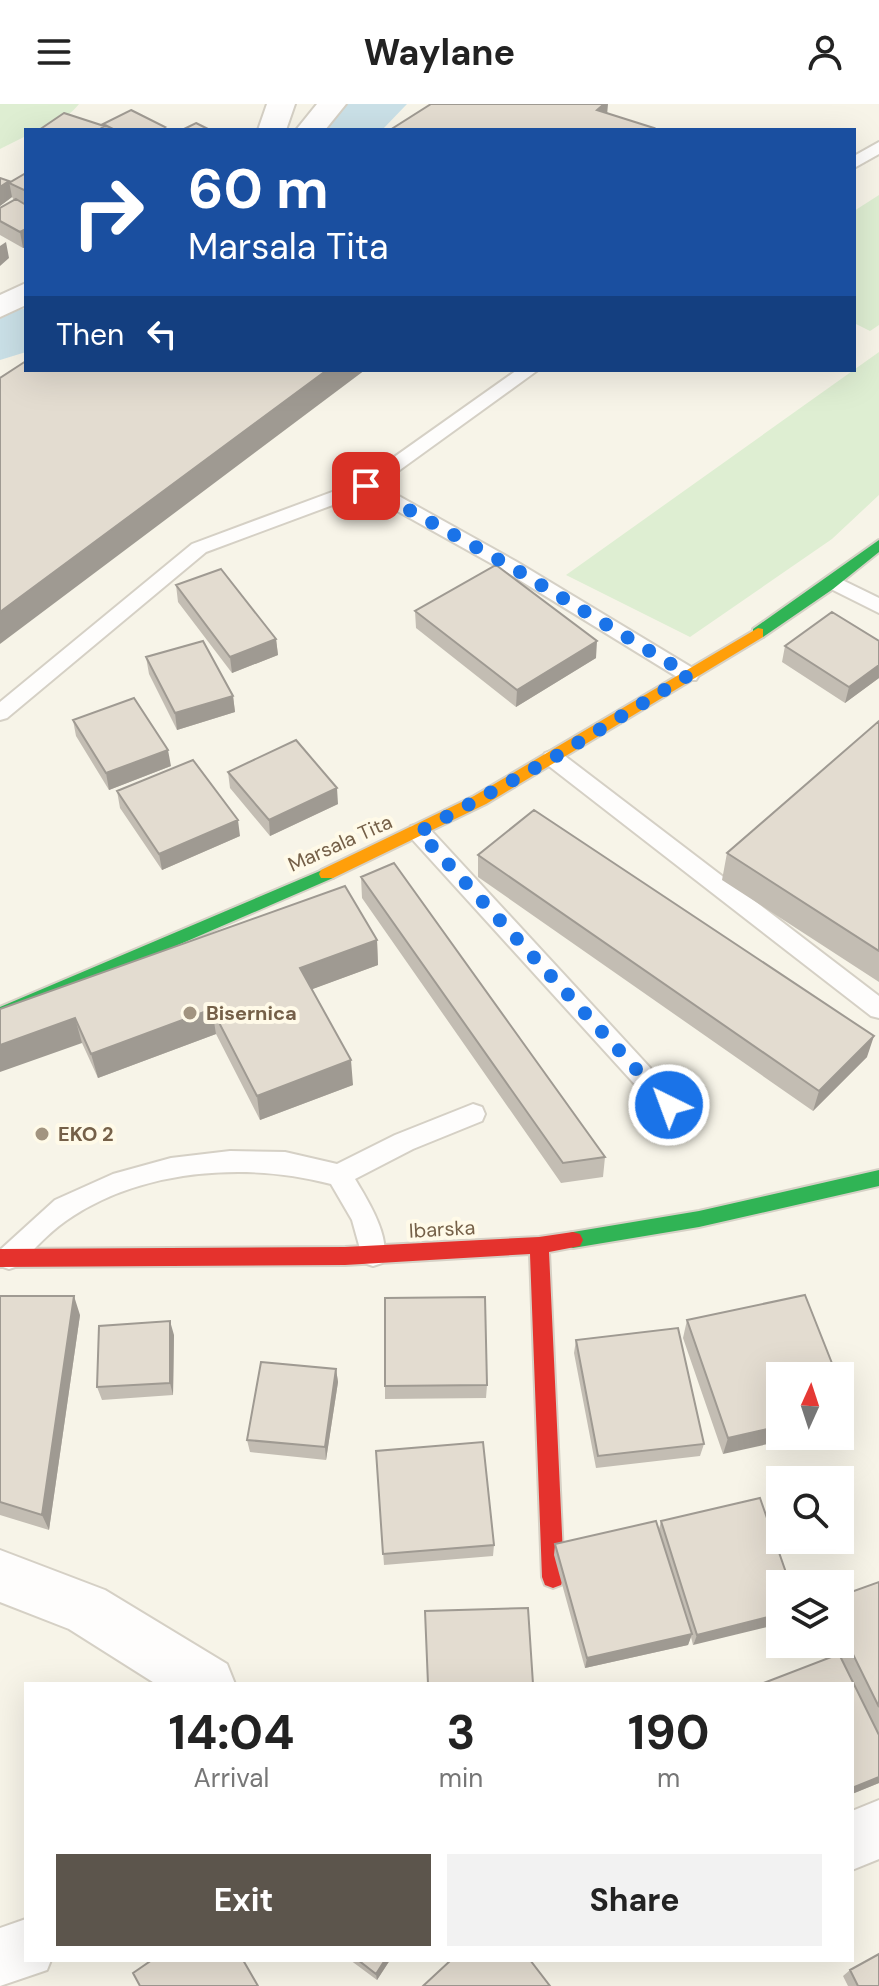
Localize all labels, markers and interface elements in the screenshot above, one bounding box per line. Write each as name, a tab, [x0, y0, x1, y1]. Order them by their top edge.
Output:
text: Waylane	[364, 29, 515, 76]
icon: menu	[32, 30, 76, 74]
icon: person	[803, 30, 847, 74]
text: 60 m	[188, 152, 329, 225]
icon: right	[56, 160, 160, 264]
text: Marsala Tita	[188, 223, 389, 270]
icon: left	[140, 312, 184, 356]
text: Then	[56, 315, 124, 354]
pin	[332, 452, 400, 520]
icon: arrive	[344, 464, 388, 508]
street label: Marsala Tita	[284, 808, 396, 878]
place label: Bisernica	[206, 1000, 297, 1026]
marker: Bisernica	[181, 1004, 199, 1022]
position arrow	[627, 1063, 711, 1147]
place label: EKO 2	[58, 1121, 114, 1147]
marker: EKO 2	[33, 1125, 51, 1143]
street label: Ibarska	[408, 1214, 476, 1244]
north arrow	[766, 1362, 854, 1450]
map controls	[766, 1362, 854, 1658]
button: search	[766, 1466, 854, 1554]
button: layers	[766, 1570, 854, 1658]
text: 14:04	[169, 1701, 294, 1764]
text: 3	[447, 1701, 476, 1764]
text: 190	[628, 1701, 709, 1764]
text: Arrival	[194, 1761, 269, 1795]
text: min	[439, 1761, 483, 1795]
text: m	[657, 1761, 680, 1795]
button: Exit	[56, 1854, 431, 1946]
button: Share	[447, 1854, 822, 1946]

